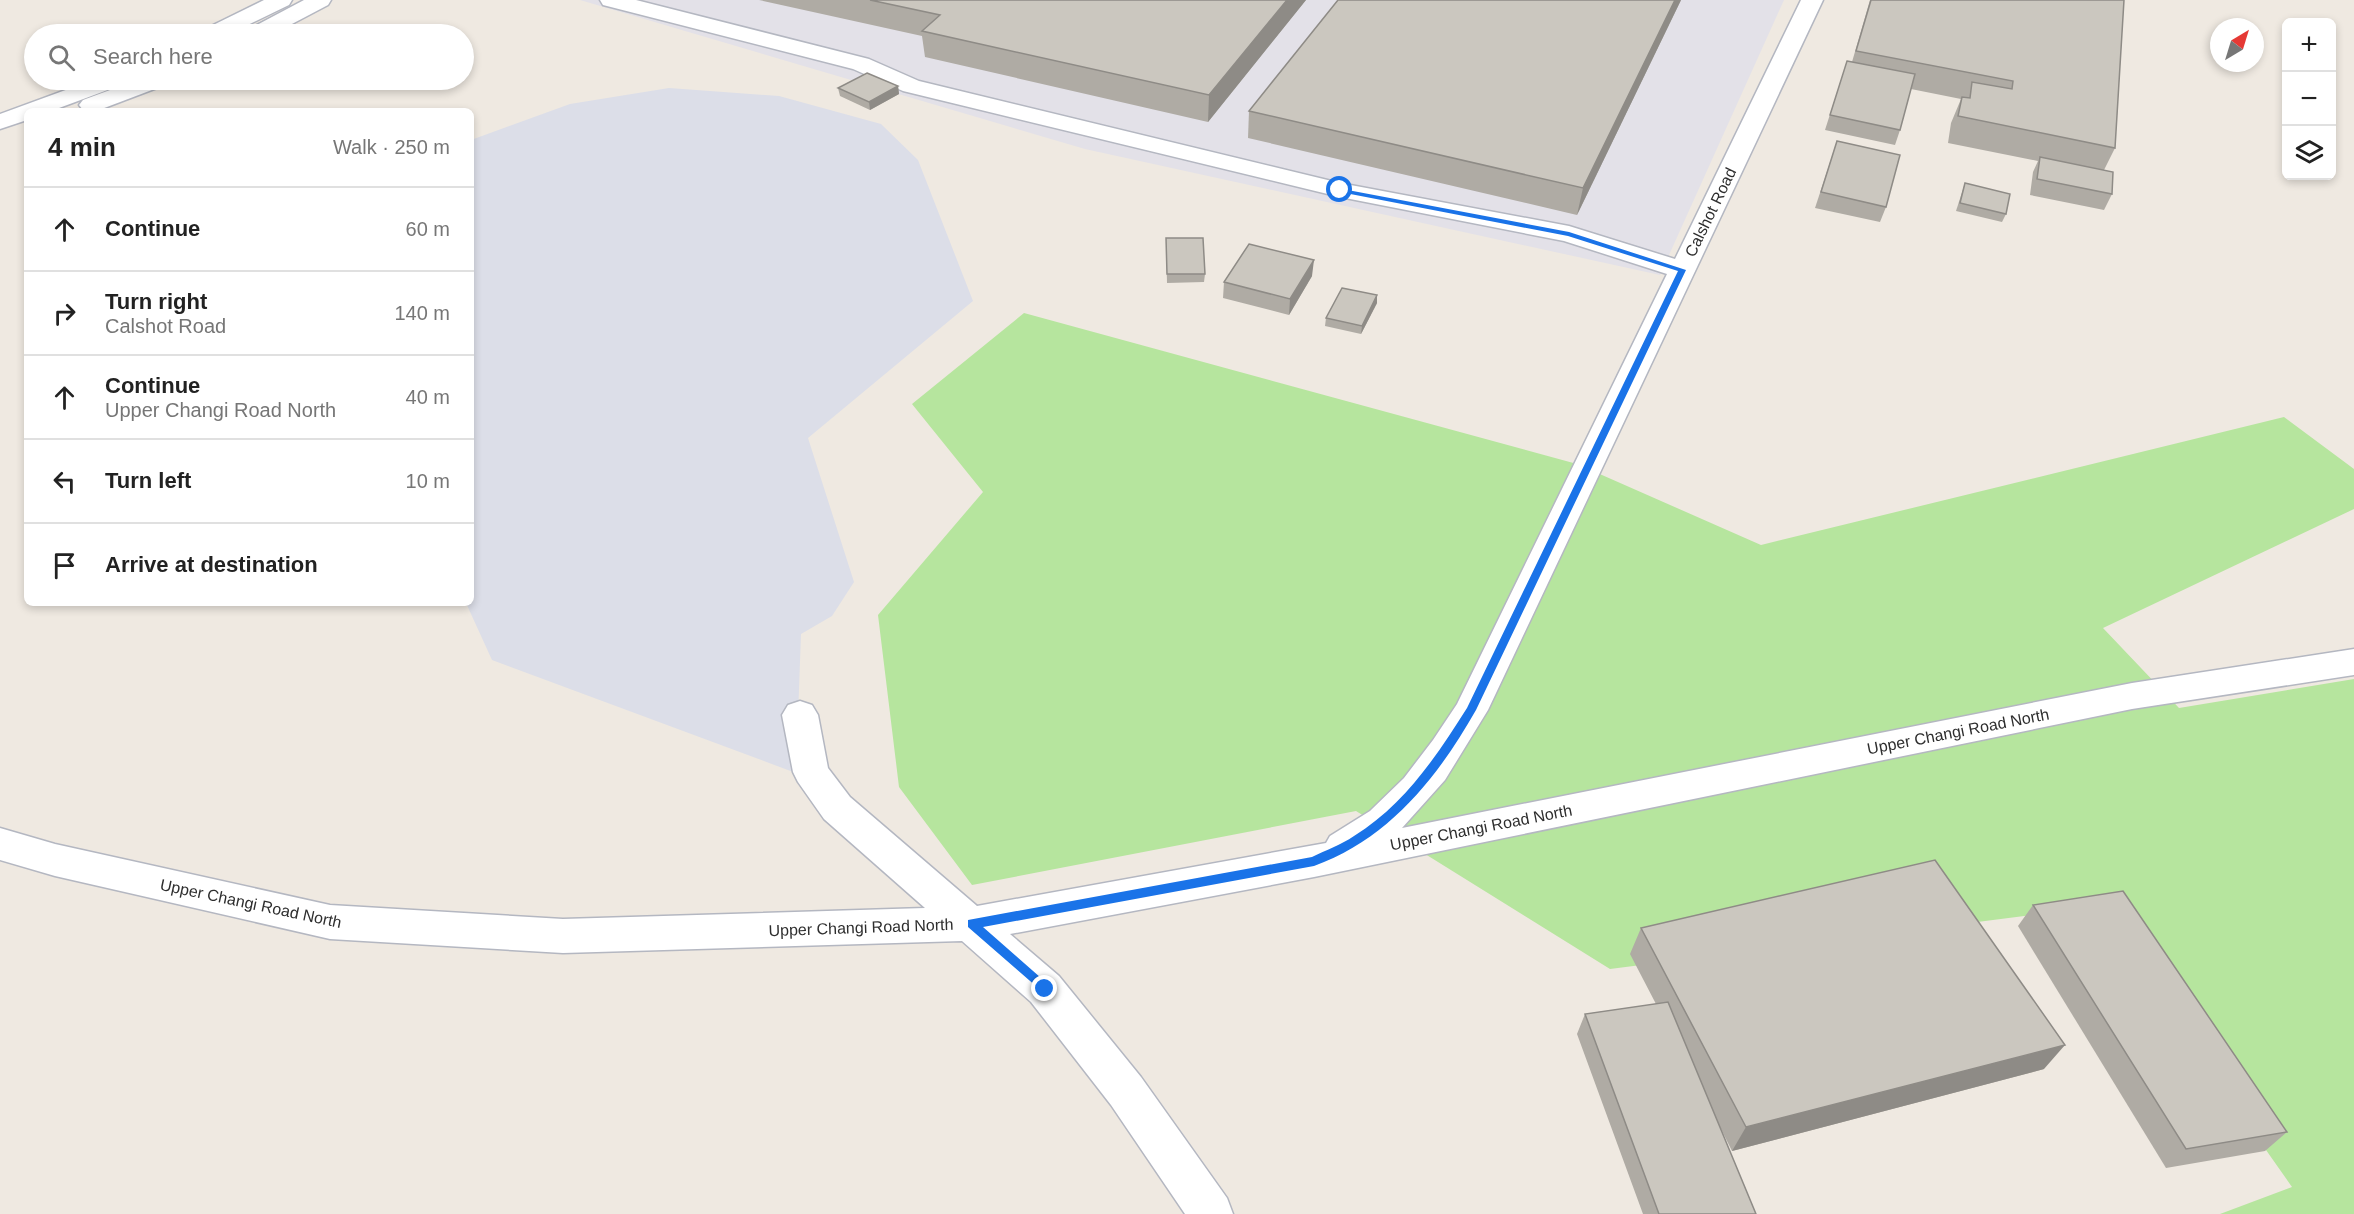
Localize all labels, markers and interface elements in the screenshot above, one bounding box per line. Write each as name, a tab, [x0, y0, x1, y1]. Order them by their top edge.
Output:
north arrow	[2210, 18, 2264, 72]
map controls	[2282, 18, 2336, 180]
button: +	[2282, 18, 2336, 72]
search box	[24, 24, 474, 90]
icon: search	[45, 41, 78, 74]
text: Search here	[93, 44, 213, 69]
button: −	[2282, 72, 2336, 126]
button: layers	[2282, 126, 2336, 180]
text: 4 min	[48, 132, 116, 162]
text: Walk · 250 m	[333, 136, 450, 158]
street label: Calshot Road	[1682, 165, 1739, 260]
route start	[1326, 176, 1352, 202]
icon: ahead	[48, 213, 81, 246]
text: Continue	[105, 216, 200, 241]
text: 60 m	[406, 218, 450, 240]
text: Turn right	[105, 289, 207, 314]
icon: right	[48, 297, 81, 330]
text: 140 m	[394, 302, 450, 324]
text: Calshot Road	[105, 315, 226, 337]
text: Continue	[105, 373, 200, 398]
icon: ahead	[48, 381, 81, 414]
text: 40 m	[406, 386, 450, 408]
text: Upper Changi Road North	[105, 399, 336, 421]
icon: left	[48, 465, 81, 498]
text: Turn left	[105, 468, 191, 493]
text: 10 m	[406, 470, 450, 492]
icon: arrive	[48, 549, 81, 582]
text: Arrive at destination	[105, 552, 318, 577]
street label: Upper Changi Road North	[1866, 705, 2051, 757]
street label: Upper Changi Road North	[1389, 801, 1574, 853]
street label: Upper Changi Road North	[159, 876, 343, 931]
street label: Upper Changi Road North	[768, 916, 954, 939]
route end	[1031, 975, 1057, 1001]

